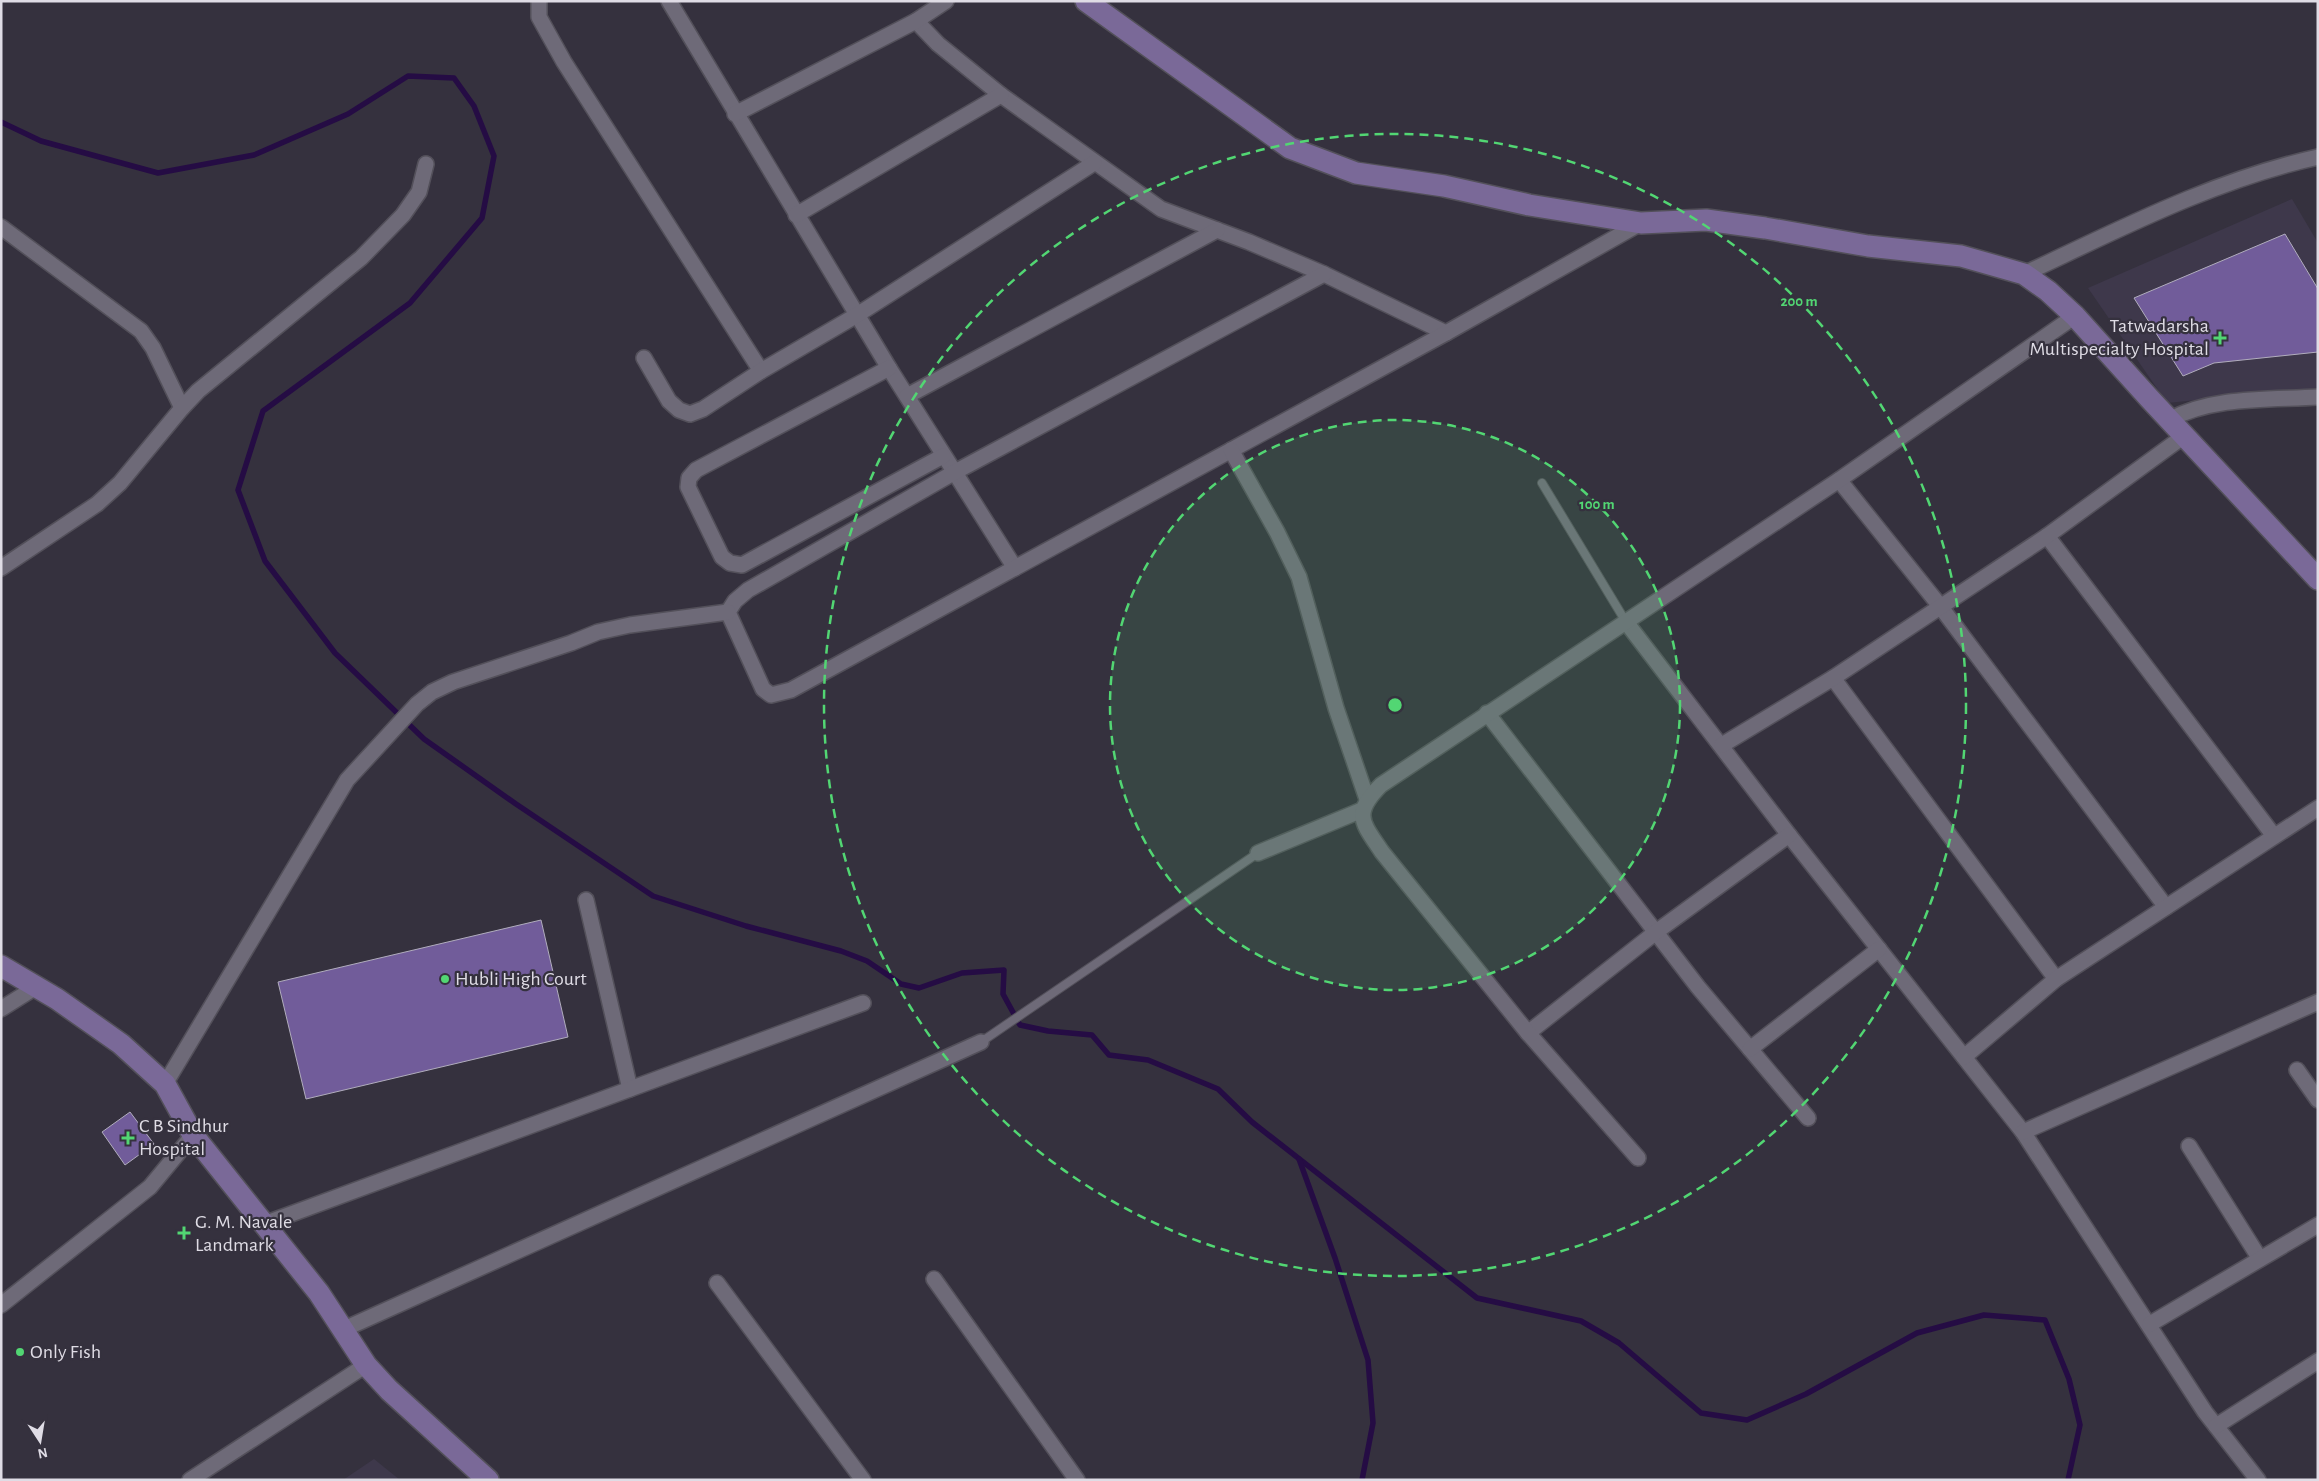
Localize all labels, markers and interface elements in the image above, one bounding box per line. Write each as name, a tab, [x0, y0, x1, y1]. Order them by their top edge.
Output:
text: 200 m	[1780, 294, 1818, 309]
place label: Tatwadarsha Multispecialty Hospital	[2029, 316, 2209, 359]
marker: Tatwadarsha Multispecialty Hospital	[2213, 331, 2227, 345]
text: 100 m	[1579, 497, 1615, 512]
centre of rings	[1386, 696, 1404, 714]
place label: Hubli High Court	[455, 969, 587, 989]
marker: Hubli High Court	[439, 973, 451, 985]
place label: C B Sindhur Hospital	[139, 1116, 229, 1159]
marker: C B Sindhur Hospital	[121, 1131, 135, 1145]
place label: G. M. Navale Landmark	[195, 1212, 292, 1255]
marker: G. M. Navale Landmark	[177, 1226, 191, 1240]
place label: Only Fish	[30, 1342, 101, 1362]
marker: Only Fish	[14, 1346, 26, 1358]
north arrow	[15, 1416, 65, 1466]
text: N	[36, 1445, 49, 1461]

